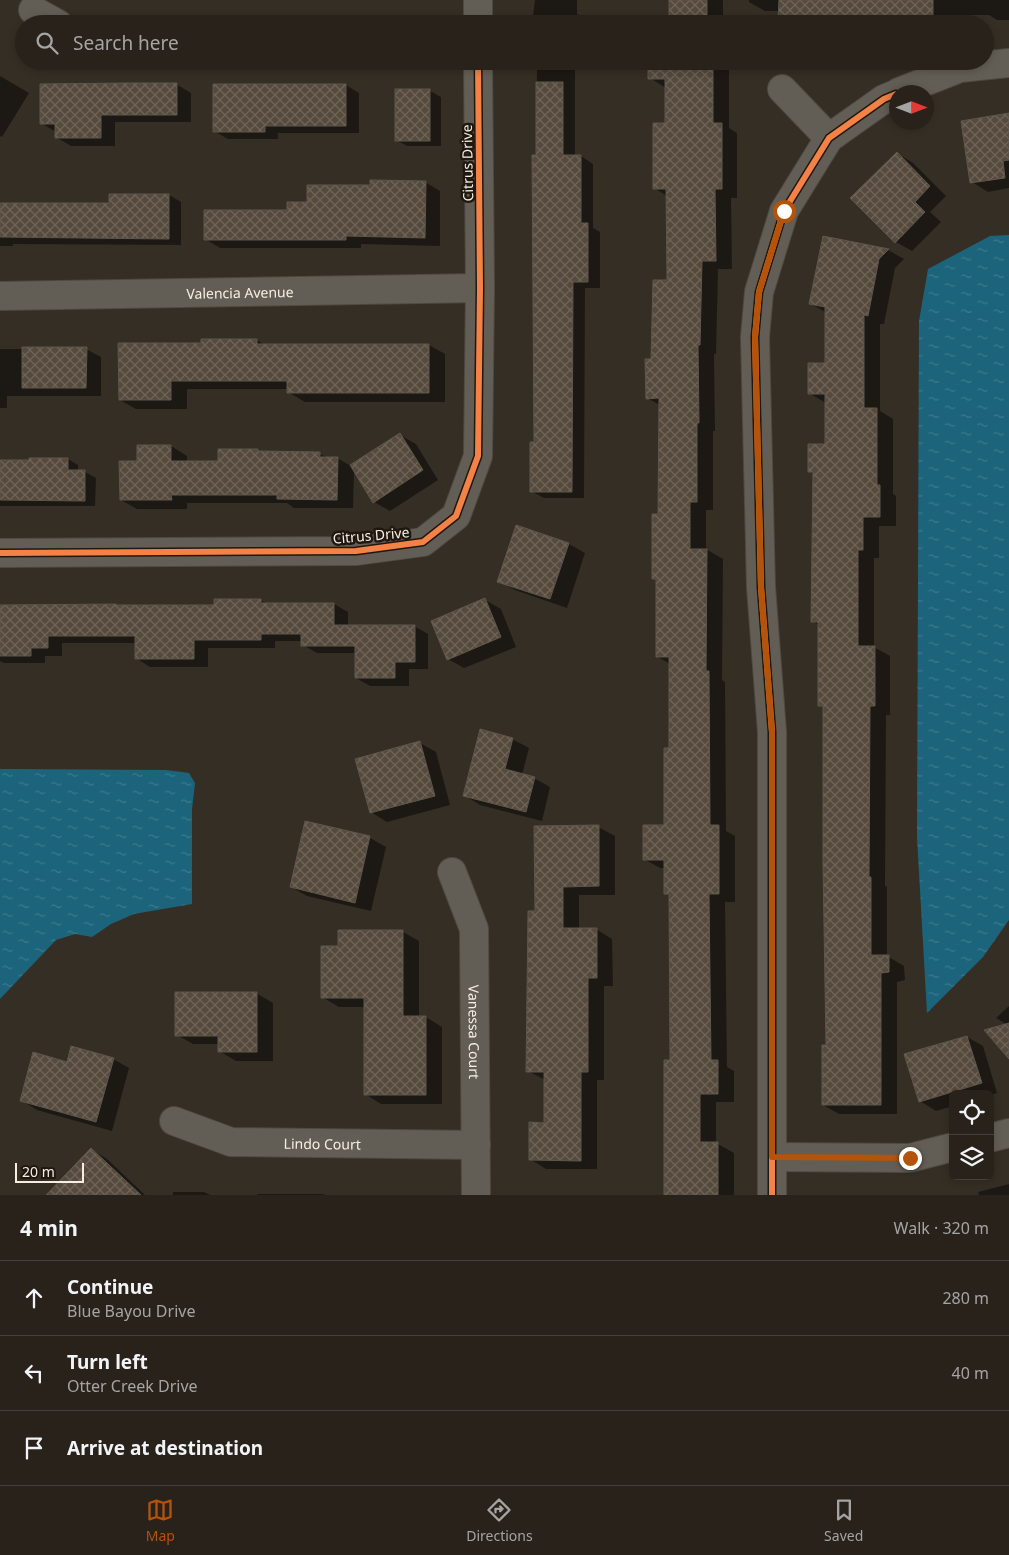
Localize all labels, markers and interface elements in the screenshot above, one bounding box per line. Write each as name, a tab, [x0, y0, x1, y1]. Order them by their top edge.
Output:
search box	[15, 15, 994, 70]
icon: search	[33, 29, 61, 57]
text: Search here	[73, 30, 179, 56]
north arrow	[889, 85, 934, 130]
street label: Citrus Drive	[457, 124, 477, 202]
route start	[773, 200, 796, 223]
street label: Valencia Avenue	[186, 282, 294, 302]
street label: Citrus Drive	[332, 522, 410, 548]
street label: Vanessa Court	[465, 985, 485, 1079]
map controls	[949, 1090, 994, 1180]
button: locate	[949, 1090, 994, 1135]
street label: Lindo Court	[284, 1133, 361, 1153]
button: layers	[949, 1135, 994, 1180]
route end	[899, 1147, 922, 1170]
scale bar	[15, 1160, 84, 1183]
text: 20 m	[22, 1162, 55, 1181]
text: 4 min	[20, 1214, 78, 1242]
text: Walk · 320 m	[894, 1217, 989, 1239]
text: Continue	[67, 1274, 153, 1300]
icon: ahead	[20, 1284, 48, 1312]
text: 280 m	[942, 1287, 989, 1309]
text: Blue Bayou Drive	[67, 1300, 195, 1322]
text: Turn left	[67, 1349, 148, 1375]
icon: left	[20, 1359, 48, 1387]
text: 40 m	[952, 1362, 989, 1384]
text: Otter Creek Drive	[67, 1375, 198, 1397]
icon: arrive	[20, 1434, 48, 1462]
text: Arrive at destination	[67, 1435, 263, 1461]
tab: Map	[146, 1496, 175, 1545]
tab: Directions	[466, 1496, 533, 1545]
tab: Saved	[824, 1496, 863, 1545]

